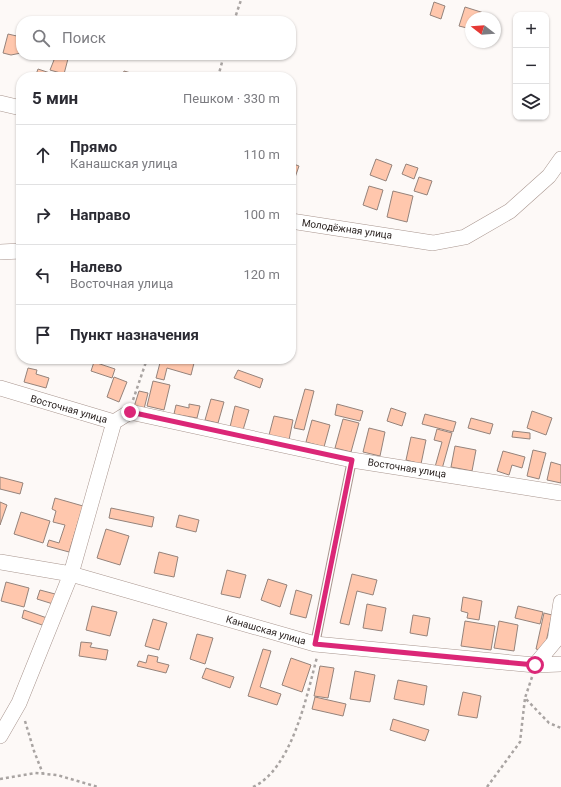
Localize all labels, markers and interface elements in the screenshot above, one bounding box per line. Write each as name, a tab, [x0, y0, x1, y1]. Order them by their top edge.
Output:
north arrow	[465, 12, 501, 48]
map controls	[513, 12, 549, 120]
button: +	[513, 12, 549, 48]
search box	[16, 16, 296, 60]
icon: search	[30, 27, 52, 49]
text: Поиск	[62, 29, 106, 47]
button: −	[513, 48, 549, 84]
button: layers	[513, 84, 549, 120]
text: 5 мин	[32, 88, 78, 108]
text: Пешком · 330 m	[183, 91, 280, 106]
text: Прямо	[70, 138, 117, 156]
icon: ahead	[32, 144, 54, 166]
text: 110 m	[243, 147, 280, 162]
text: Канашская улица	[70, 156, 177, 171]
icon: right	[32, 204, 54, 226]
text: Направо	[70, 206, 131, 224]
text: 100 m	[243, 207, 280, 222]
street label: Молодёжная улица	[301, 217, 393, 241]
text: Налево	[70, 258, 122, 276]
icon: left	[32, 264, 54, 286]
text: 120 m	[243, 267, 280, 282]
text: Восточная улица	[70, 276, 173, 291]
icon: arrive	[32, 324, 54, 346]
text: Пункт назначения	[70, 326, 199, 344]
street label: Восточная улица	[29, 393, 109, 425]
route end	[121, 403, 139, 421]
street label: Восточная улица	[367, 456, 447, 480]
street label: Канашская улица	[225, 613, 307, 647]
route start	[526, 656, 544, 674]

